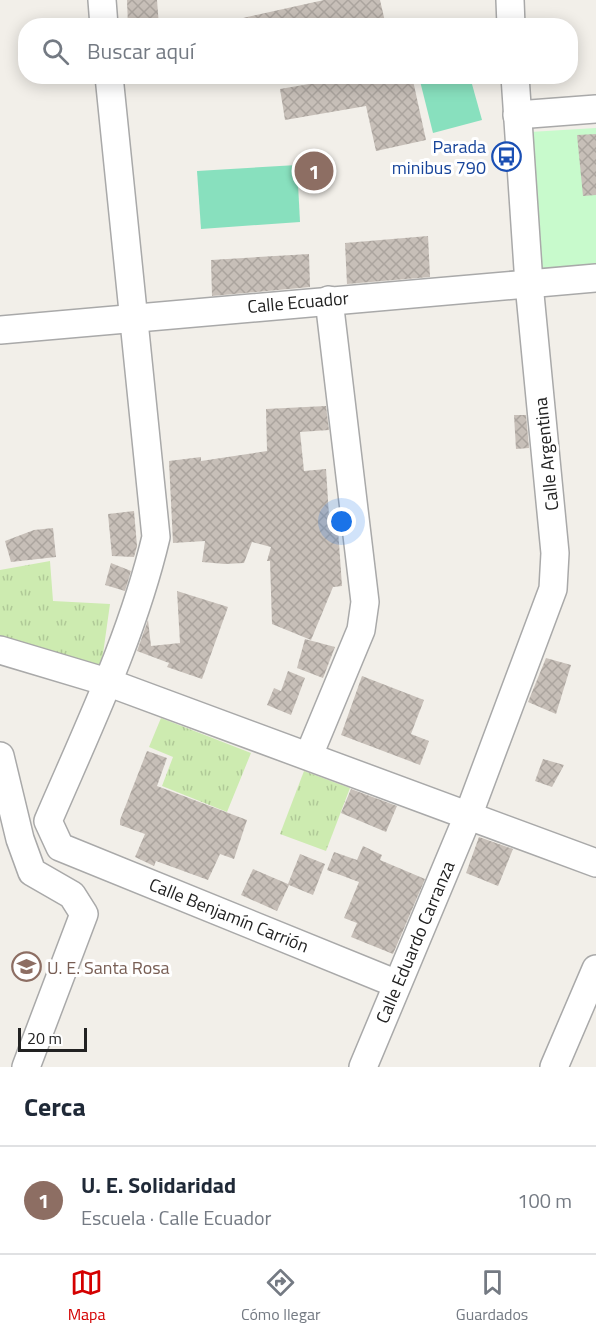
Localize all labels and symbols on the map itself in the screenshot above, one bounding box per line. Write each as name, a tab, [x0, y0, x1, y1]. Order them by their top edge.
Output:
place label: Parada minibus 790	[392, 133, 486, 181]
bus stop icon: Parada minibus 790	[491, 140, 523, 172]
pin: 1	[294, 148, 334, 194]
street label: Calle Ecuador	[246, 284, 350, 320]
street label: Calle Argentina	[527, 396, 565, 512]
your location	[327, 507, 356, 536]
street label: Calle Eduardo Carranza	[369, 857, 461, 1027]
street label: Calle Benjamín Carrión	[145, 871, 313, 959]
school or university icon: U. E. Santa Rosa	[10, 951, 42, 983]
place label: U. E. Santa Rosa	[47, 954, 170, 981]
scale bar	[18, 1025, 87, 1052]

